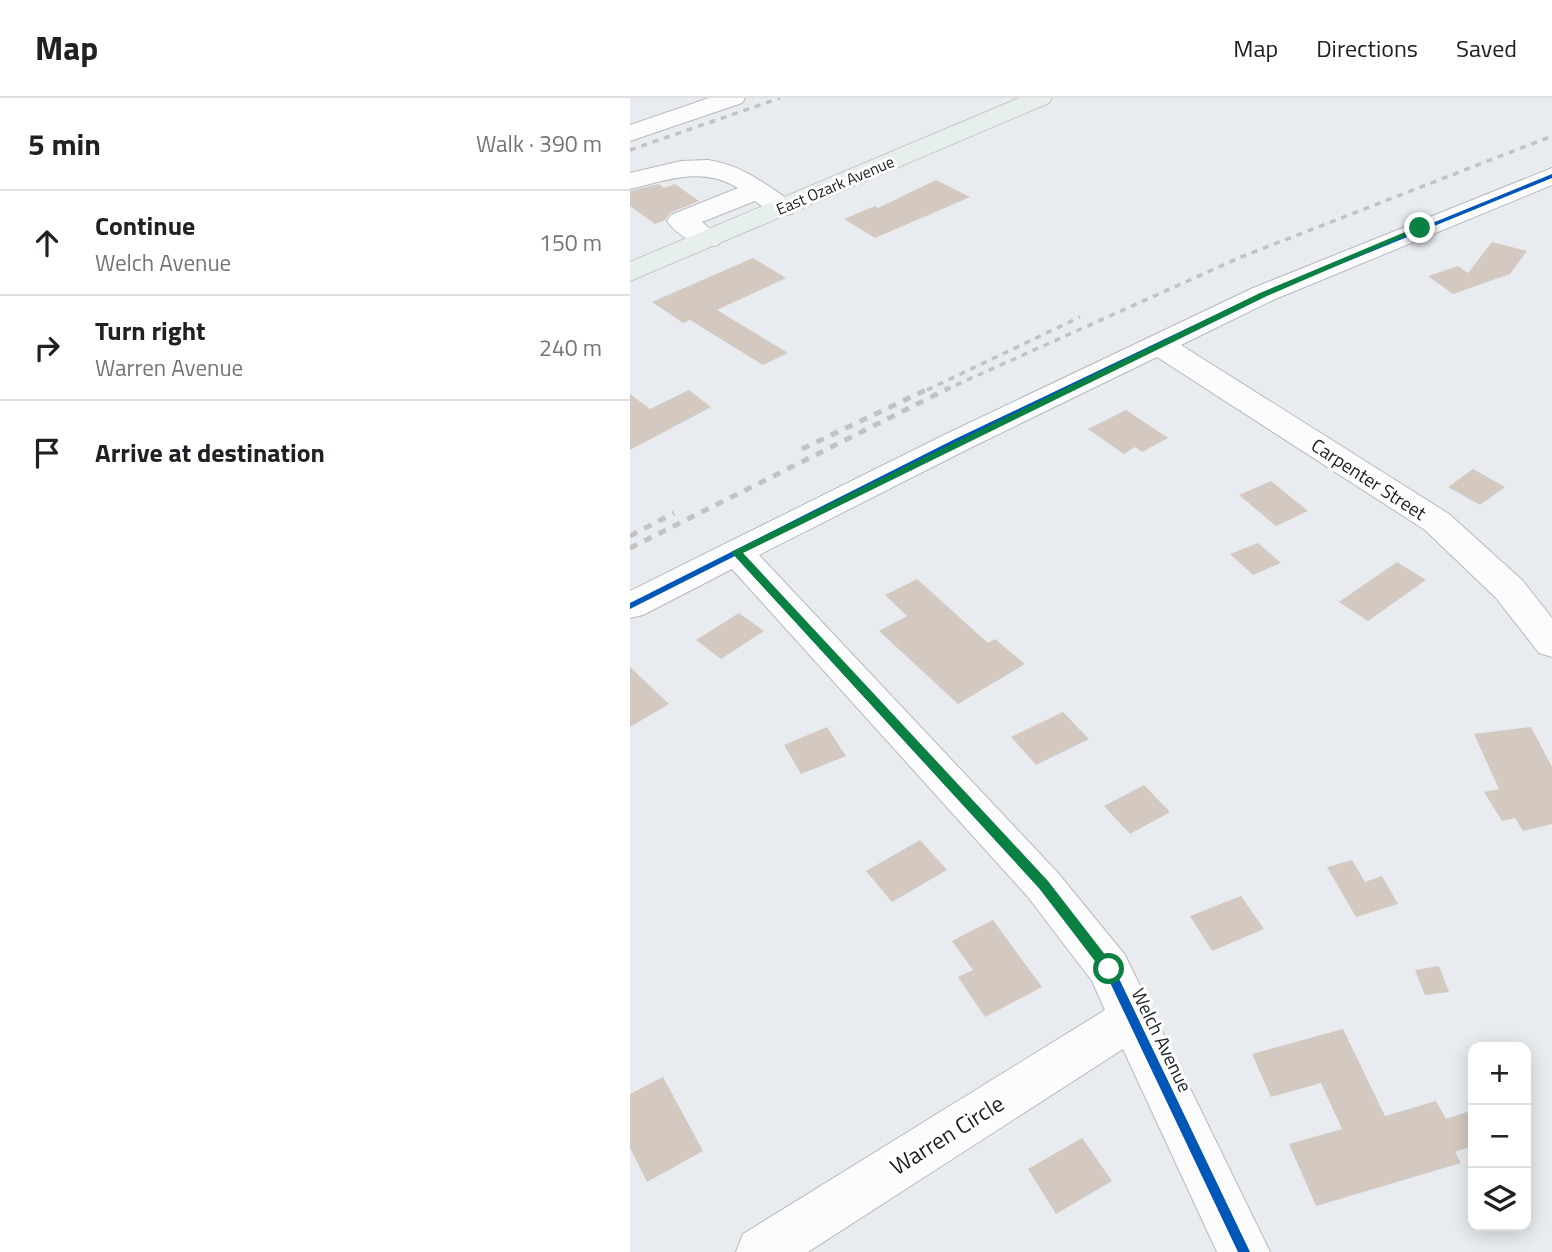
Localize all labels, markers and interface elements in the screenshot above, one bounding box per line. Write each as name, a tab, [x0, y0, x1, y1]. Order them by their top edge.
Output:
text: Map	[35, 23, 98, 73]
text: Map	[1233, 30, 1278, 66]
text: Directions	[1316, 30, 1418, 66]
text: Saved	[1456, 30, 1517, 66]
text: 5 min	[28, 121, 101, 167]
text: Walk · 390 m	[476, 126, 602, 161]
street label: East Ozark Avenue	[772, 149, 898, 221]
text: Continue	[95, 206, 195, 245]
route end	[1404, 212, 1435, 243]
icon: ahead	[28, 224, 66, 262]
text: 150 m	[539, 225, 602, 260]
text: Welch Avenue	[95, 245, 231, 280]
text: Turn right	[95, 311, 206, 350]
icon: right	[28, 329, 66, 367]
text: 240 m	[539, 330, 602, 365]
text: Warren Avenue	[95, 350, 243, 385]
street label: Carpenter Street	[1306, 430, 1433, 527]
text: Arrive at destination	[95, 433, 325, 472]
icon: arrive	[28, 434, 66, 472]
route start	[1093, 953, 1124, 984]
street label: Welch Avenue	[1125, 983, 1200, 1097]
map controls	[1468, 1042, 1531, 1231]
button: +	[1468, 1042, 1531, 1105]
street label: Warren Circle	[883, 1086, 1011, 1183]
button: −	[1468, 1105, 1531, 1168]
button: layers	[1468, 1168, 1531, 1231]

